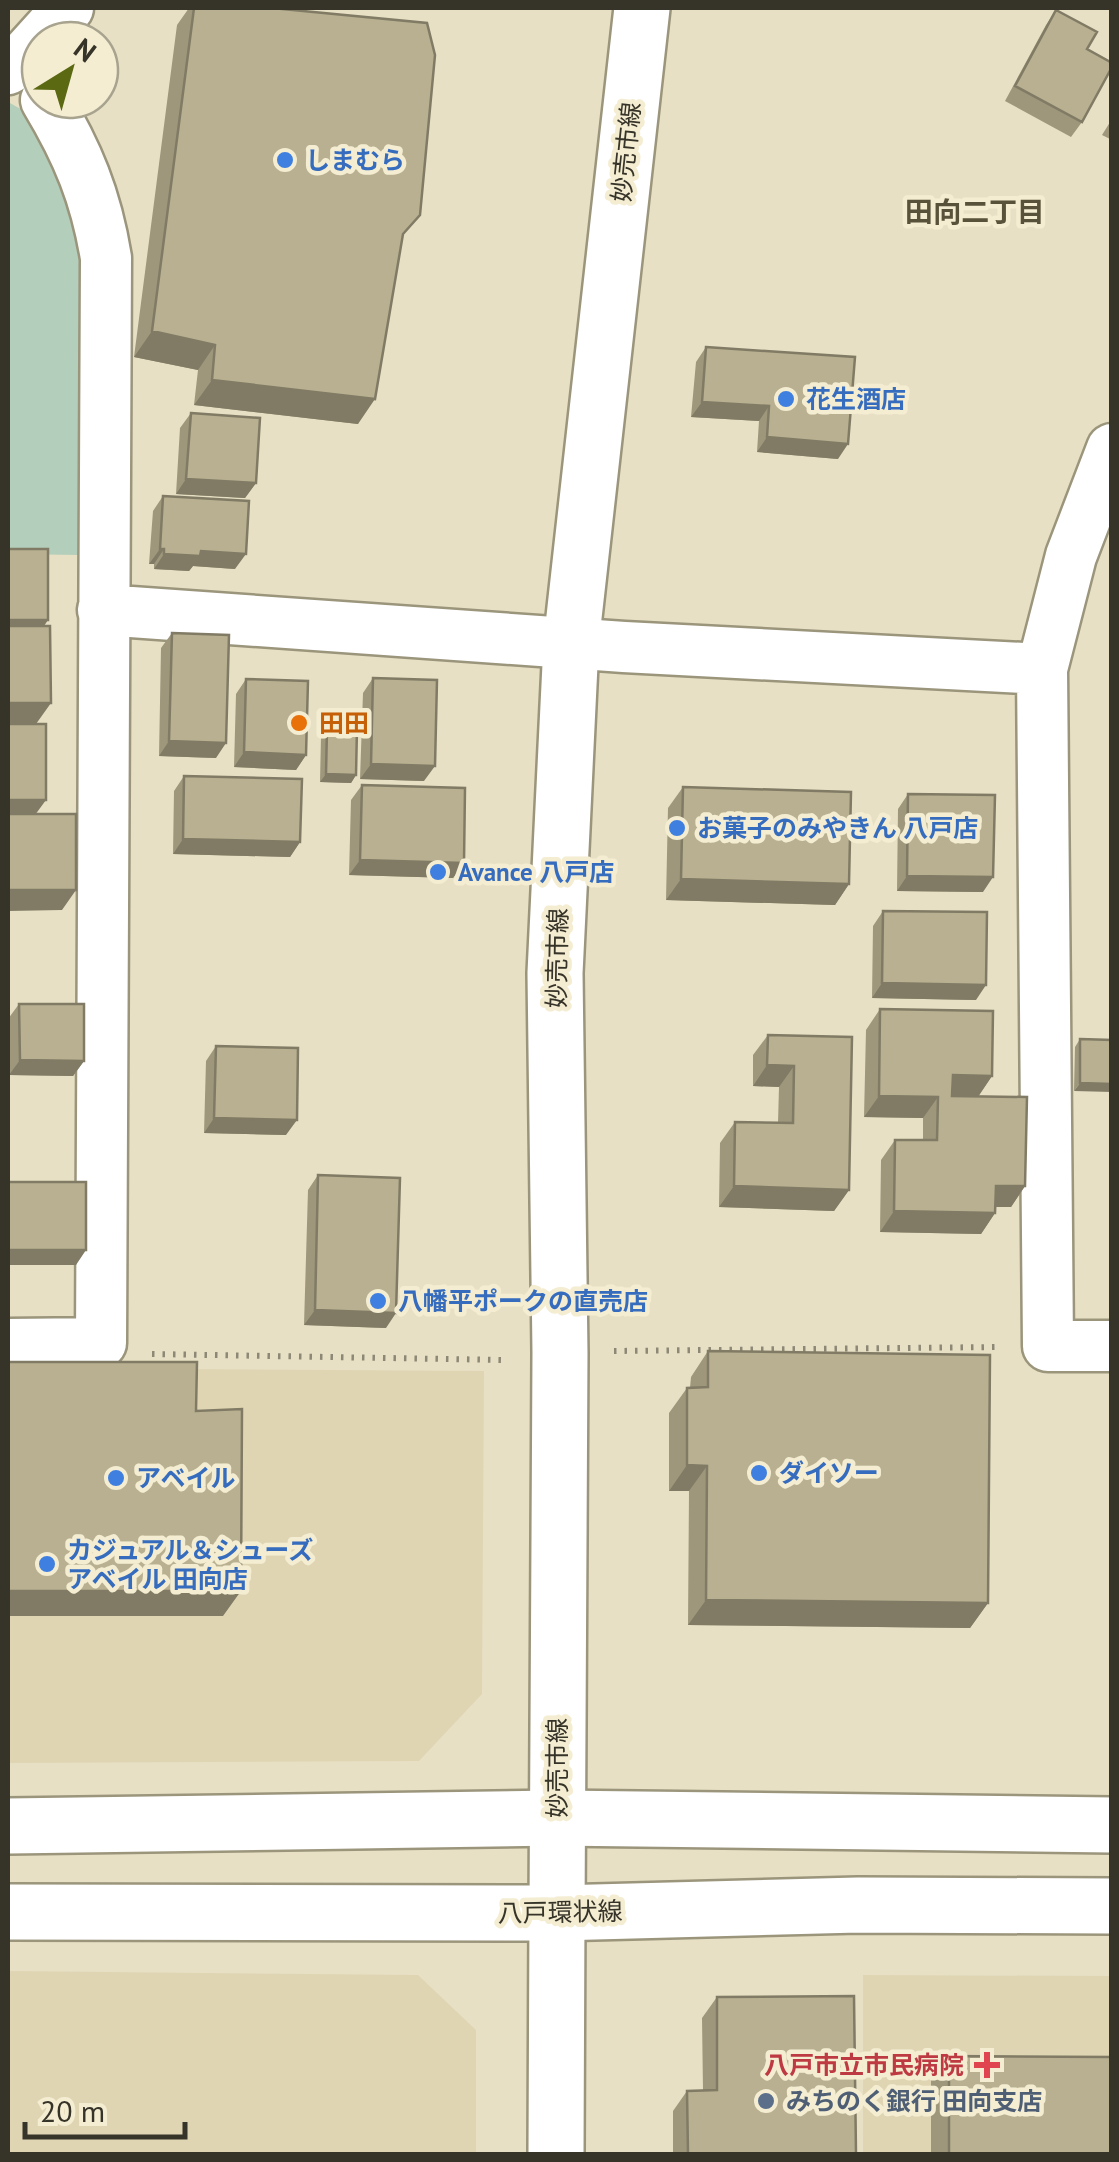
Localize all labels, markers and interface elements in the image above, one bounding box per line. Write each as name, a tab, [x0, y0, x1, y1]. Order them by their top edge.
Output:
north arrow	[20, 20, 120, 120]
text: N	[67, 29, 104, 70]
street label: 妙売市線	[605, 101, 647, 203]
place label: しまむら	[305, 144, 405, 176]
marker: しまむら	[274, 149, 296, 171]
district label: 田向二丁目	[905, 193, 1045, 230]
place label: 花生酒店	[806, 383, 906, 415]
marker: 花生酒店	[775, 388, 797, 410]
place label: 田田	[319, 707, 369, 739]
marker: 田田	[288, 712, 310, 734]
place label: お菓子のみやきん 八戸店	[697, 812, 978, 844]
marker: お菓子のみやきん 八戸店	[666, 817, 688, 839]
place label: Avance 八戸店	[458, 856, 614, 888]
marker: Avance 八戸店	[427, 861, 449, 883]
street label: 妙売市線	[540, 908, 574, 1008]
place label: 八幡平ポークの直売店	[398, 1285, 648, 1317]
marker: 八幡平ポークの直売店	[367, 1290, 389, 1312]
place label: ダイソー	[779, 1457, 879, 1489]
place label: アベイル	[136, 1462, 236, 1494]
marker: ダイソー	[748, 1462, 770, 1484]
marker: アベイル	[105, 1467, 127, 1489]
place label: カジュアル＆シューズ アベイル 田向店	[67, 1534, 313, 1595]
marker: カジュアル＆シューズ アベイル 田向店	[36, 1553, 58, 1575]
street label: 妙売市線	[541, 1718, 573, 1818]
street label: 八戸環状線	[497, 1895, 623, 1929]
place label: 八戸市立市民病院	[764, 2049, 964, 2081]
marker: 八戸市立市民病院	[974, 2052, 1000, 2078]
scale bar	[25, 2077, 185, 2139]
place label: みちのく銀行 田向支店	[786, 2085, 1042, 2117]
marker: みちのく銀行 田向支店	[755, 2090, 777, 2112]
text: 20 m	[40, 2091, 105, 2130]

